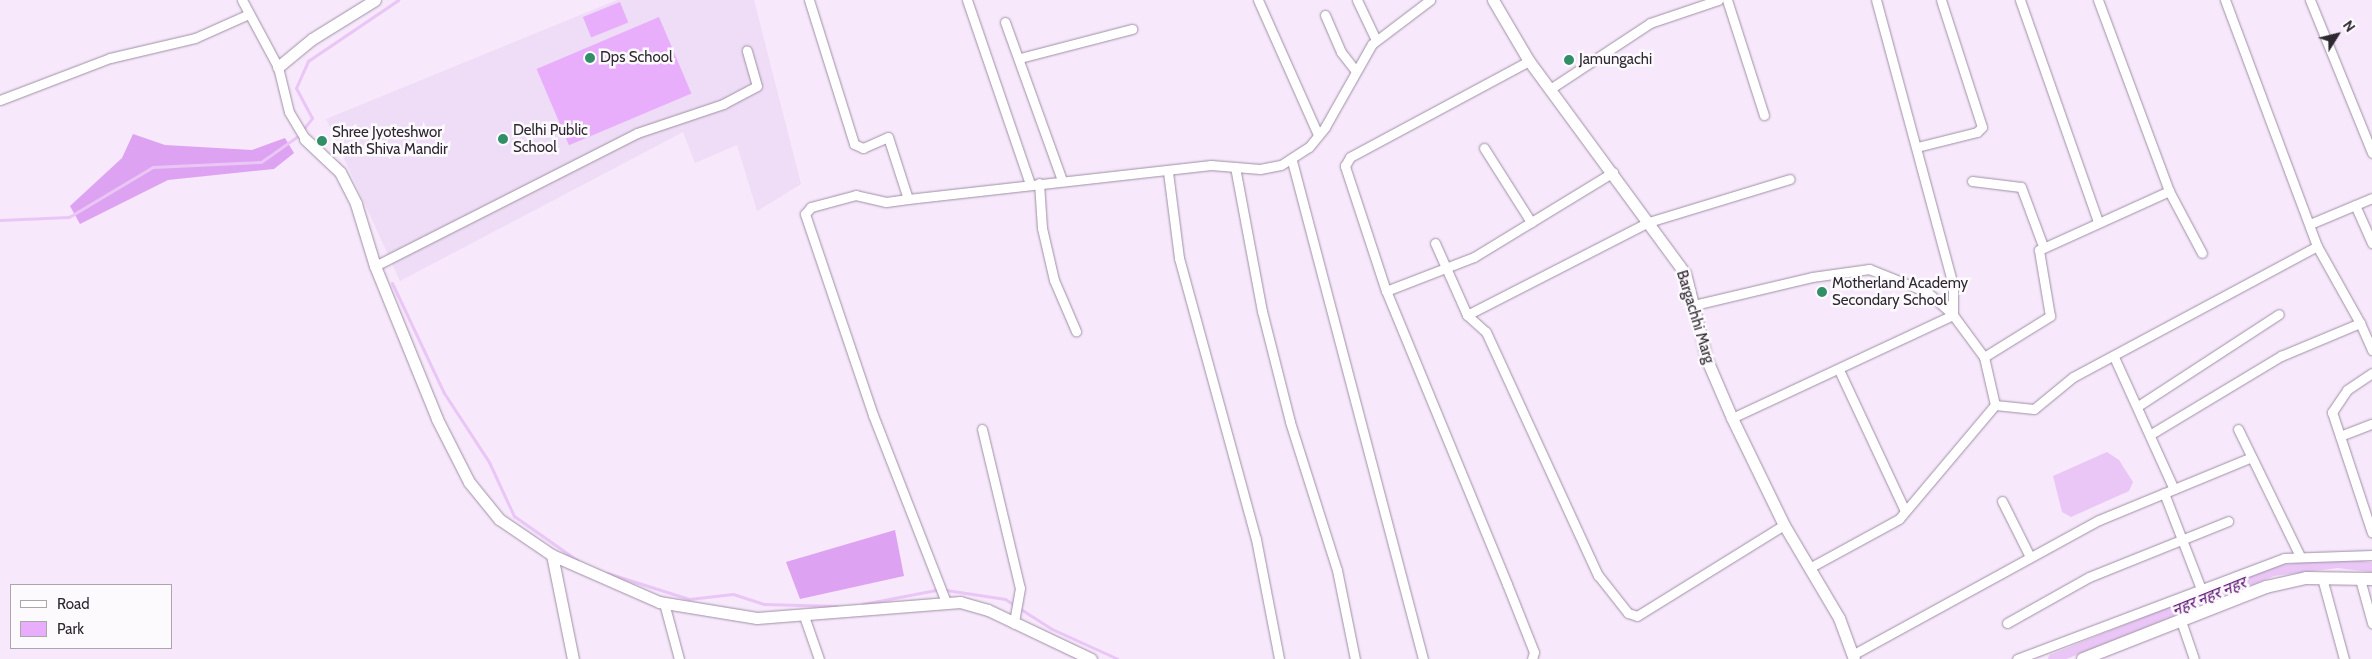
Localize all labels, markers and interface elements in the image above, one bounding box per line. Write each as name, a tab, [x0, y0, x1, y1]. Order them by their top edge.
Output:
north arrow	[2312, 10, 2362, 60]
text: N	[2339, 17, 2359, 35]
place label: Dps School	[600, 49, 672, 67]
place label: Jamungachi	[1579, 51, 1652, 69]
marker: Dps School	[584, 52, 596, 64]
marker: Jamungachi	[1563, 54, 1575, 66]
place label: Delhi Public School	[513, 121, 588, 156]
place label: Shree Jyoteshwor Nath Shiva Mandir	[332, 123, 448, 158]
marker: Delhi Public School	[497, 133, 509, 145]
marker: Shree Jyoteshwor Nath Shiva Mandir	[316, 135, 328, 147]
street label: Bargachhi Marg	[1672, 268, 1718, 366]
place label: Motherland Academy Secondary School	[1832, 274, 1968, 309]
marker: Motherland Academy Secondary School	[1816, 286, 1828, 298]
water label: नहर नहर नहर	[2169, 573, 2249, 621]
legend	[10, 584, 172, 649]
text: Road	[57, 595, 90, 613]
text: Park	[57, 620, 84, 638]

